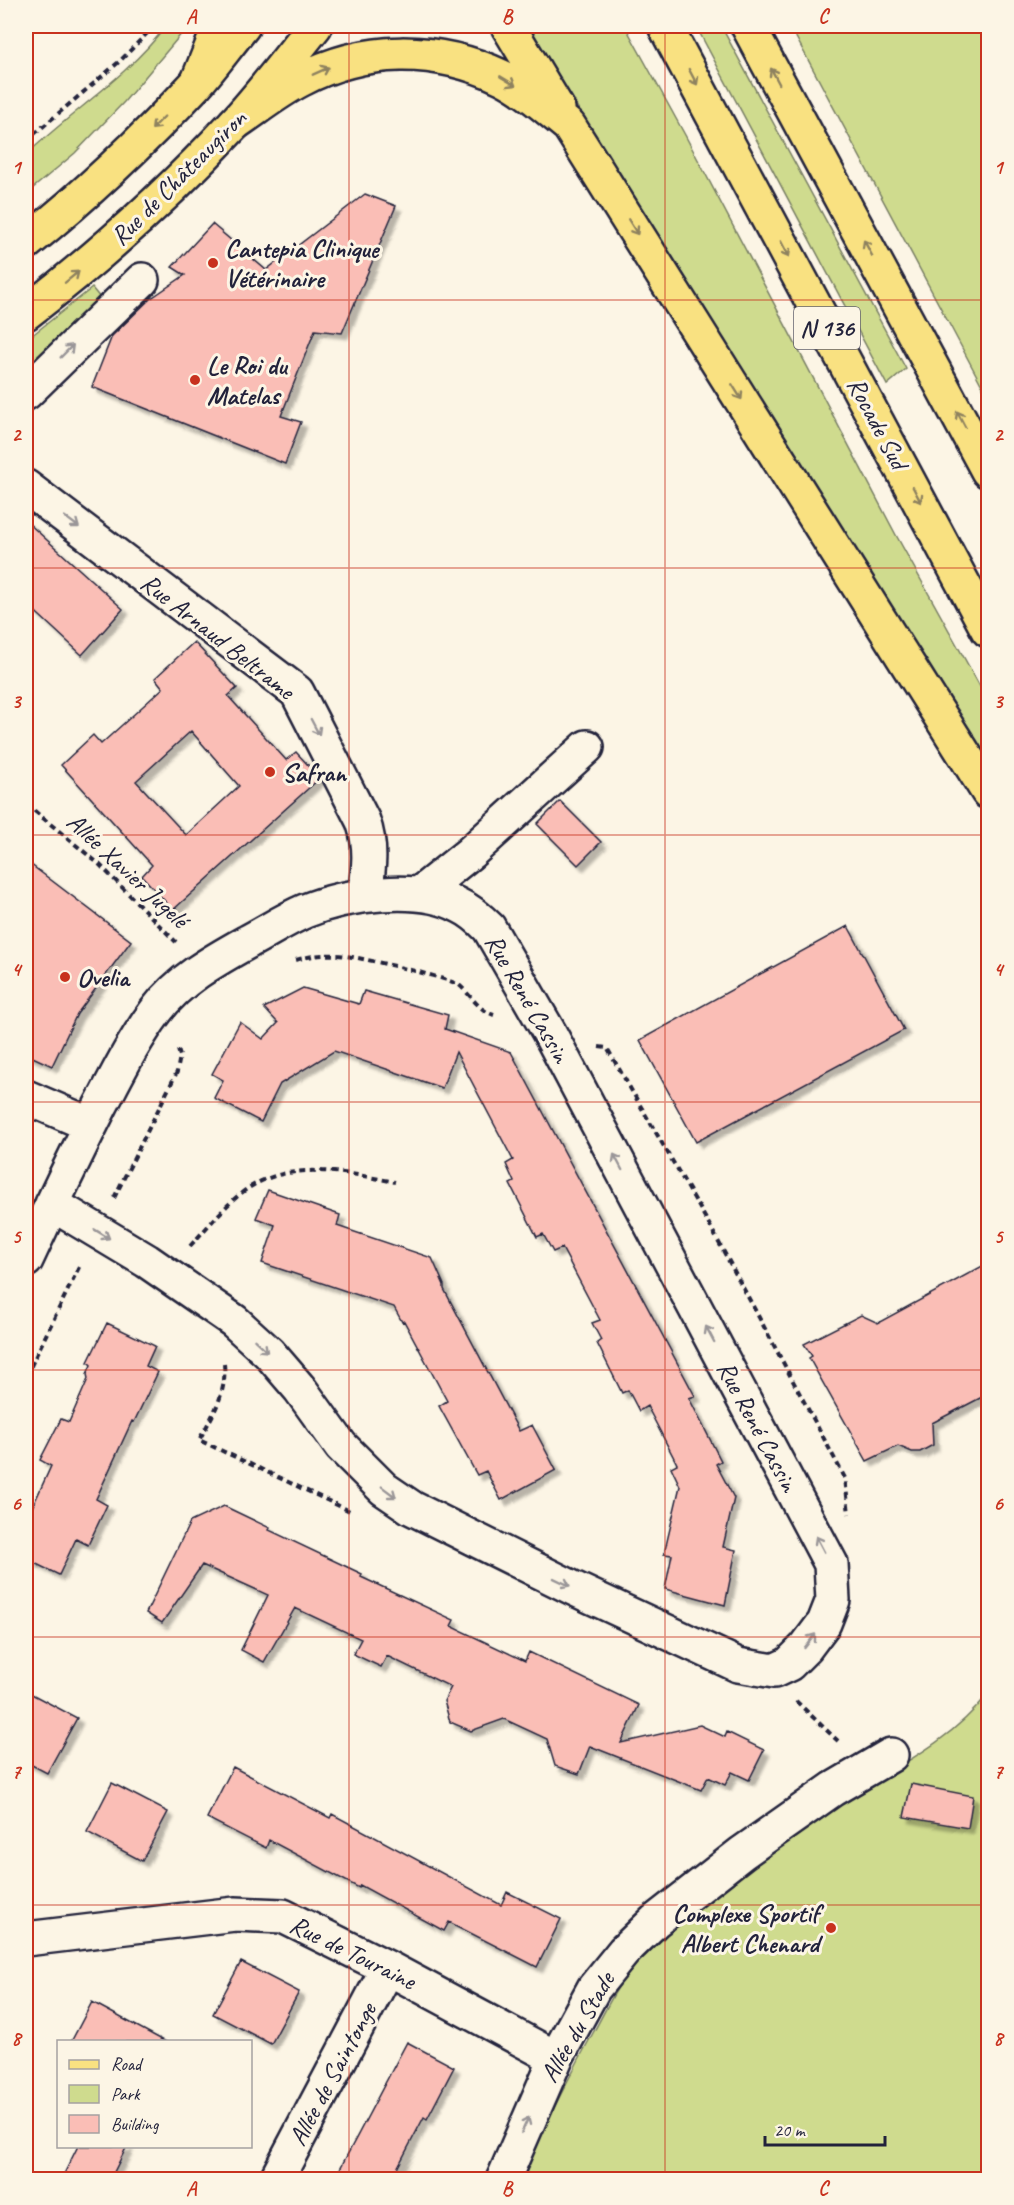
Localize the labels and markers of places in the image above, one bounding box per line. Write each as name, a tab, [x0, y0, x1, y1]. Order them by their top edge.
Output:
place label: Cantepia Clinique Vétérinaire	[225, 232, 381, 295]
marker: Cantepia Clinique Vétérinaire	[206, 256, 220, 270]
place label: Le Roi du Matelas	[207, 349, 289, 412]
marker: Le Roi du Matelas	[188, 373, 202, 387]
place label: Safran	[282, 756, 348, 789]
marker: Safran	[263, 765, 277, 779]
place label: Ovelia	[77, 961, 131, 994]
marker: Ovelia	[58, 970, 72, 984]
place label: Complexe Sportif Albert Chenard	[672, 1897, 825, 1960]
marker: Complexe Sportif Albert Chenard	[824, 1921, 838, 1935]

